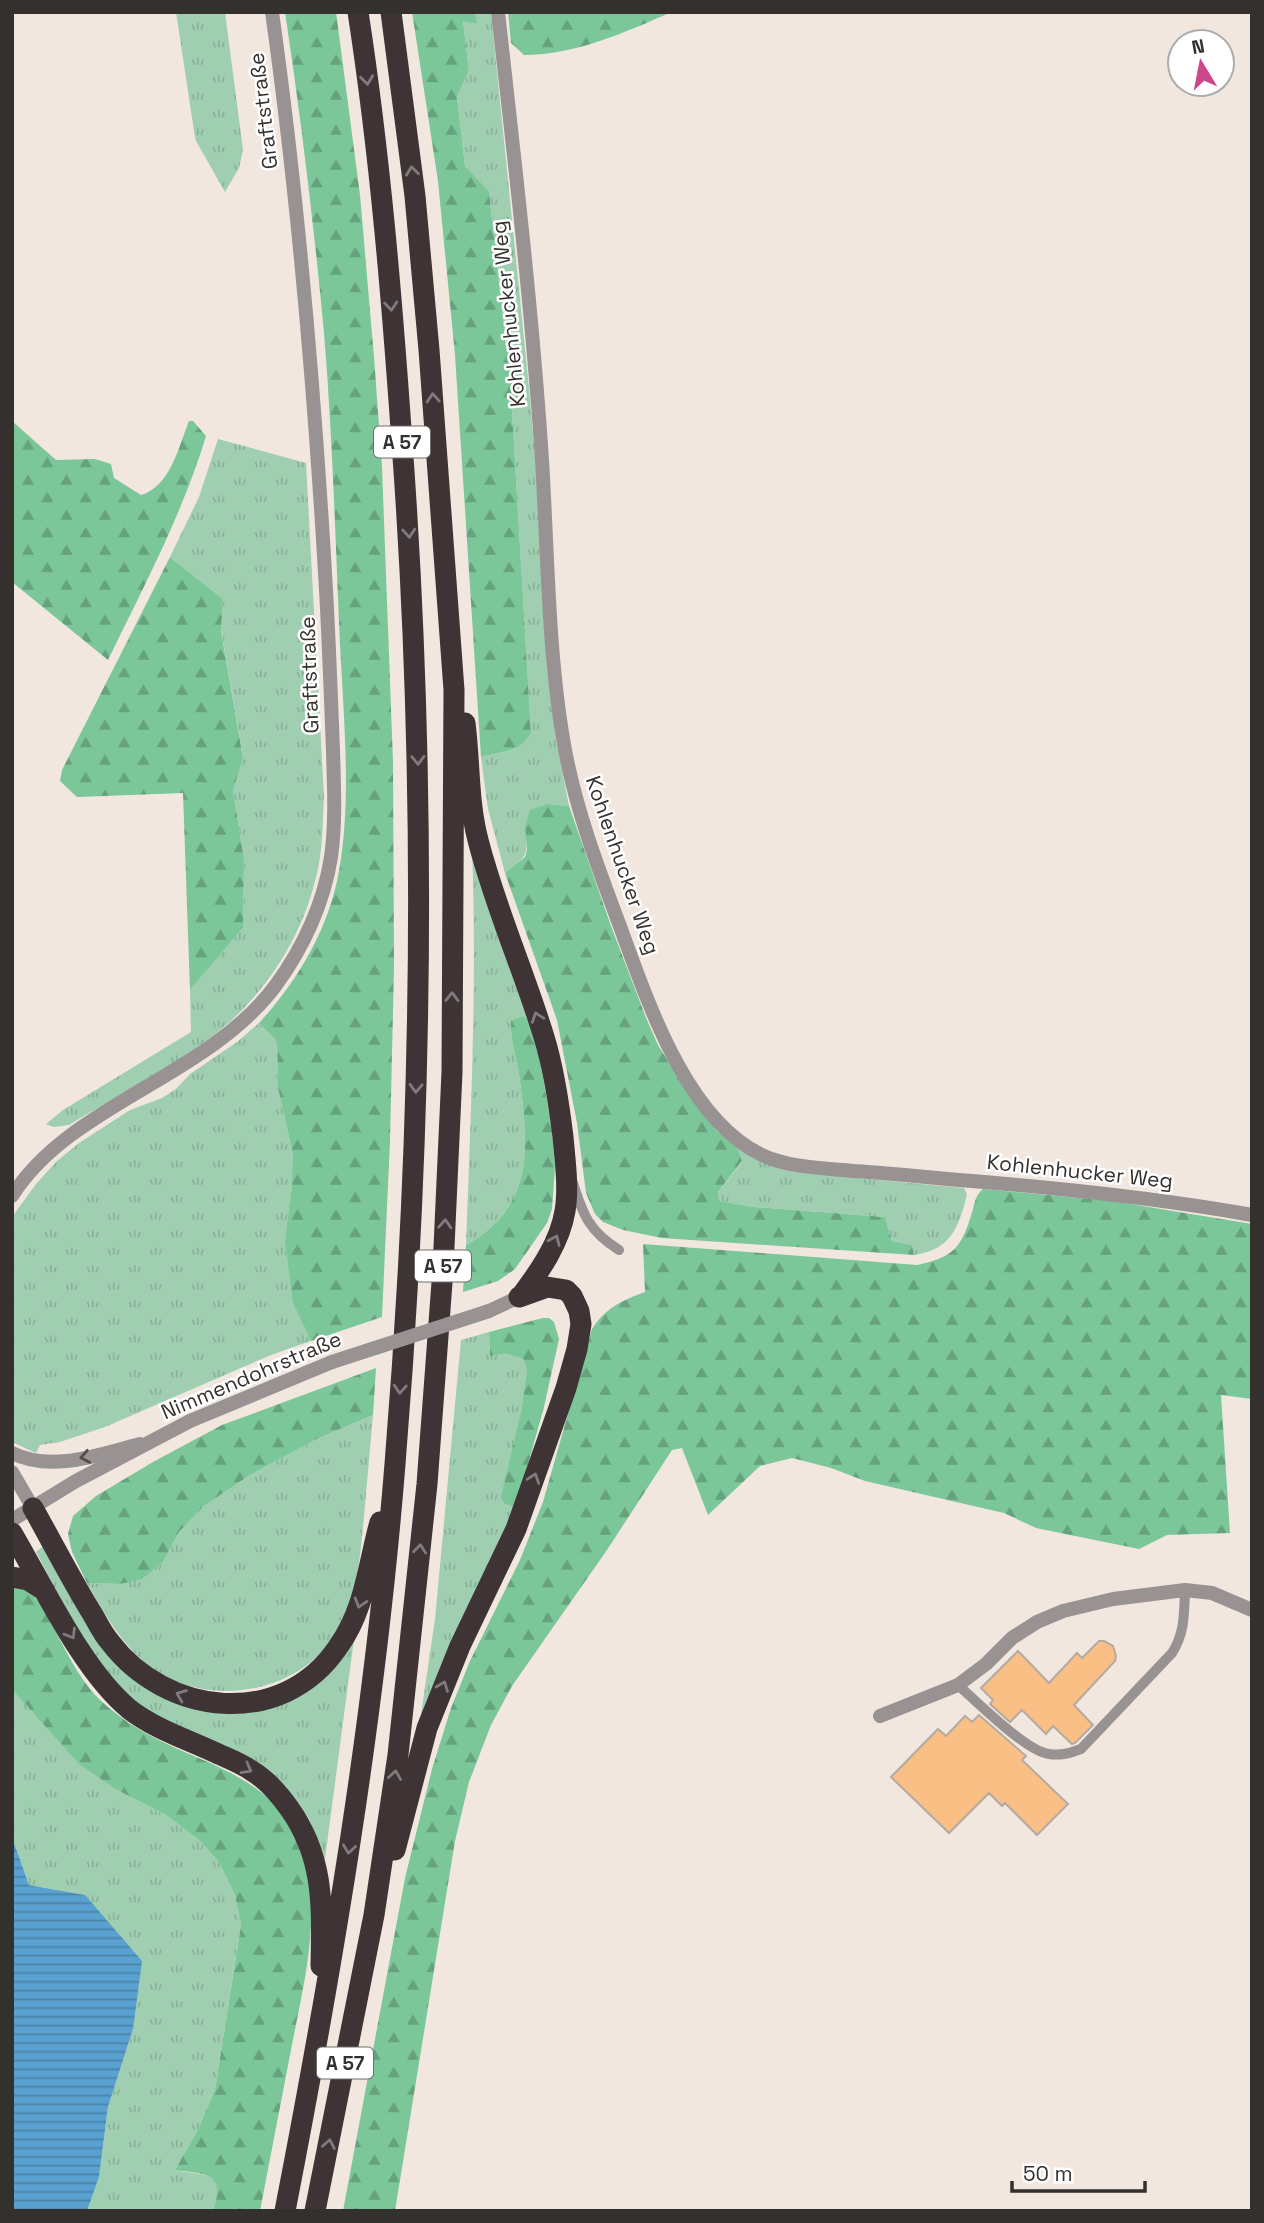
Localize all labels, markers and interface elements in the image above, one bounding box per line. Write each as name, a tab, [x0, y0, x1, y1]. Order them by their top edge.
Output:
north arrow	[1166, 28, 1236, 98]
text: N	[1190, 33, 1207, 60]
street label: Graftstraße	[242, 51, 284, 171]
one-way arrow	[359, 75, 374, 86]
one-way arrow	[404, 166, 419, 177]
street label: Kohlenhucker Weg	[485, 220, 531, 408]
one-way arrow	[383, 301, 398, 312]
one-way arrow	[426, 392, 441, 403]
road number: A 57	[374, 426, 430, 458]
one-way arrow	[401, 528, 416, 539]
street label: Graftstraße	[293, 616, 325, 734]
one-way arrow	[410, 755, 426, 766]
street label: Kohlenhucker Weg	[580, 772, 666, 958]
one-way arrow	[445, 991, 460, 1002]
one-way arrow	[531, 1011, 545, 1023]
one-way arrow	[409, 1083, 424, 1094]
street label: Kohlenhucker Weg	[986, 1148, 1174, 1194]
one-way arrow	[437, 1219, 452, 1230]
one-way arrow	[547, 1234, 561, 1247]
road number: A 57	[415, 1250, 471, 1282]
street label: Nimmendohrstraße	[157, 1325, 345, 1425]
one-way arrow	[393, 1384, 408, 1395]
one-way arrow	[79, 1449, 91, 1464]
one-way arrow	[526, 1472, 540, 1484]
one-way arrow	[412, 1543, 427, 1554]
one-way arrow	[353, 1596, 368, 1608]
one-way arrow	[63, 1627, 76, 1640]
one-way arrow	[434, 1680, 448, 1692]
one-way arrow	[175, 1689, 188, 1703]
one-way arrow	[239, 1761, 252, 1774]
one-way arrow	[387, 1769, 402, 1781]
one-way arrow	[341, 1844, 356, 1855]
road number: A 57	[317, 2048, 373, 2078]
one-way arrow	[320, 2138, 335, 2150]
scale bar	[1012, 2150, 1145, 2194]
text: 50 m	[1023, 2160, 1073, 2187]

